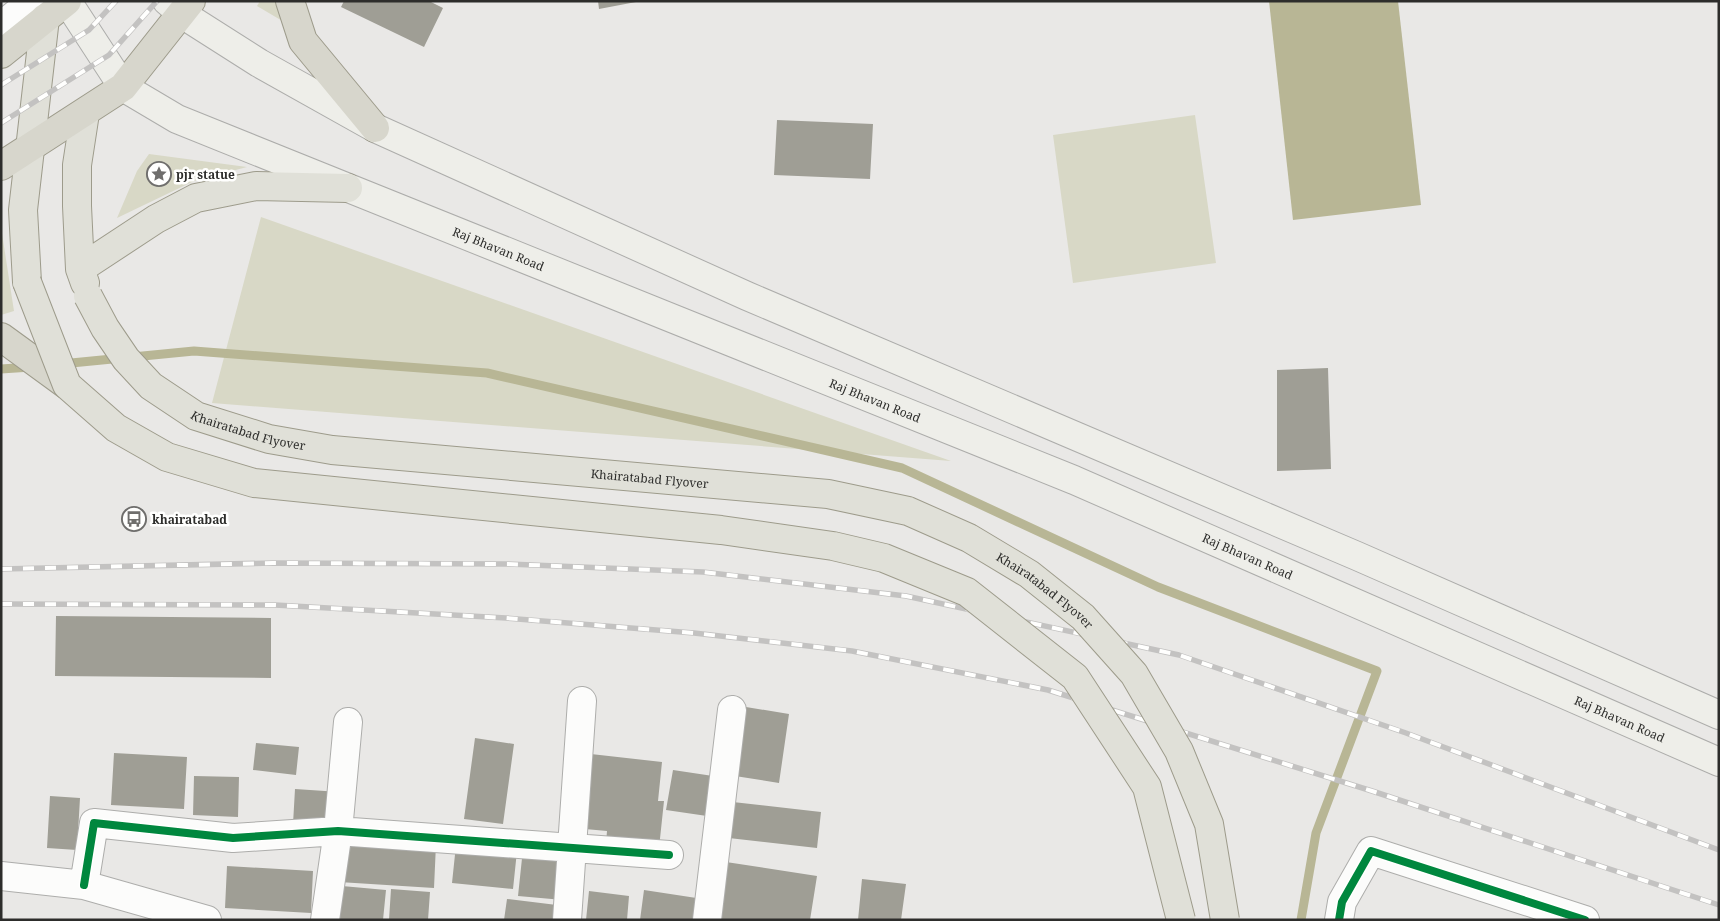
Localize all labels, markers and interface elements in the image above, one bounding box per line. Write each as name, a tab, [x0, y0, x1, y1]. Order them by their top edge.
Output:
place icon: pjr statue	[146, 161, 172, 187]
place label: pjr statue	[176, 166, 235, 183]
street label: Raj Bhavan Road	[450, 222, 547, 275]
street label: Raj Bhavan Road	[827, 374, 924, 426]
street label: Khairatabad Flyover	[187, 406, 307, 454]
street label: Khairatabad Flyover	[590, 465, 710, 492]
bus stop icon: khairatabad	[121, 506, 147, 532]
place label: khairatabad	[152, 511, 227, 528]
street label: Raj Bhavan Road	[1200, 529, 1296, 583]
street label: Khairatabad Flyover	[993, 548, 1098, 632]
street label: Raj Bhavan Road	[1572, 691, 1668, 746]

